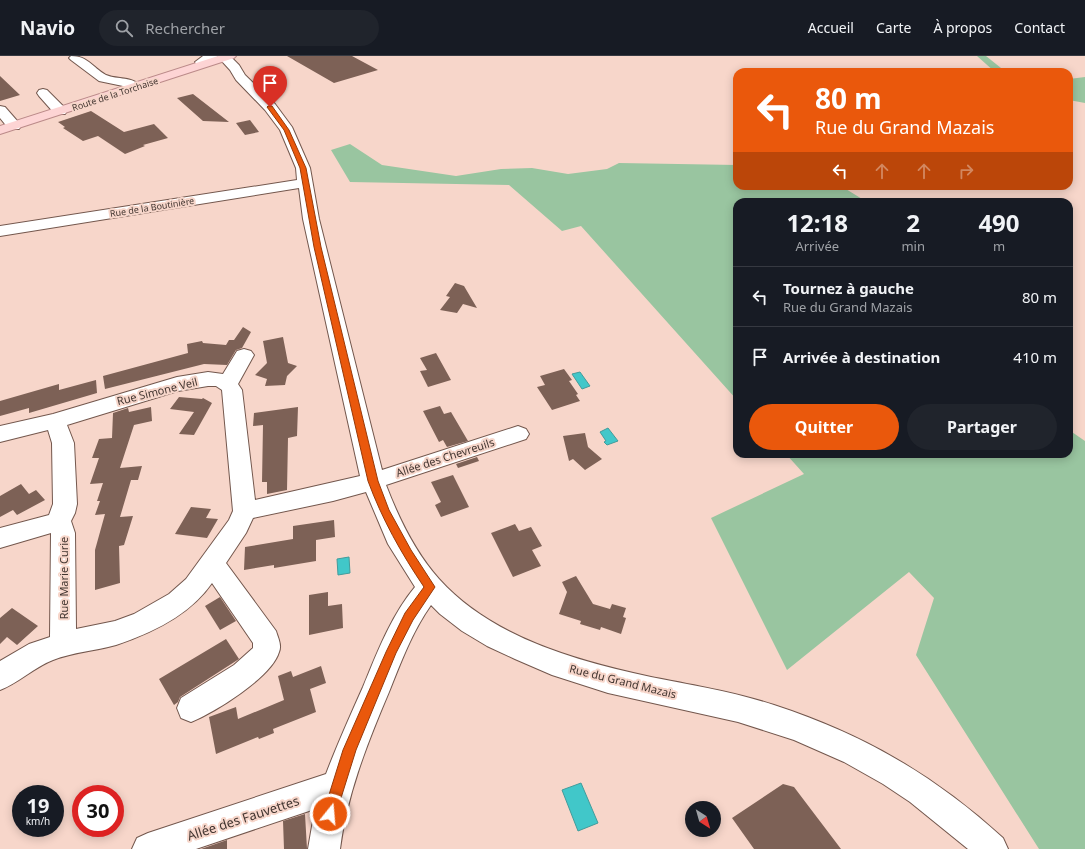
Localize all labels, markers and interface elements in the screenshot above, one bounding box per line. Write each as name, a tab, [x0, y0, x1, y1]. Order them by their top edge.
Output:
search box	[99, 10, 379, 46]
text: Navio	[20, 15, 75, 41]
icon: search	[113, 17, 135, 39]
text: Rechercher	[145, 18, 225, 38]
text: Accueil	[808, 18, 854, 37]
text: Carte	[876, 18, 911, 37]
text: À propos	[933, 18, 992, 37]
text: Contact	[1014, 18, 1065, 37]
pin	[253, 66, 287, 107]
icon: arrive	[259, 72, 281, 94]
street label: Route de la Torchaise	[70, 74, 160, 114]
text: 80 m	[815, 79, 882, 117]
icon: left	[749, 84, 801, 136]
text: Rue du Grand Mazais	[815, 115, 994, 139]
icon: left	[829, 160, 851, 182]
icon: ahead	[871, 160, 893, 182]
icon: ahead	[913, 160, 935, 182]
icon: right	[955, 160, 977, 182]
street label: Rue de la Boutinière	[109, 194, 195, 220]
text: 12:18	[786, 206, 848, 239]
text: 2	[906, 206, 920, 239]
text: 490	[978, 206, 1020, 239]
text: Arrivée	[795, 237, 839, 255]
text: min	[901, 237, 925, 255]
text: m	[993, 237, 1005, 255]
text: Tournez à gauche	[783, 278, 914, 298]
icon: left	[749, 286, 771, 308]
text: 80 m	[1022, 287, 1057, 307]
text: Rue du Grand Mazais	[783, 298, 913, 316]
icon: arrive	[749, 346, 771, 368]
text: Arrivée à destination	[783, 347, 940, 367]
text: 410 m	[1013, 347, 1057, 367]
street label: Rue Simone Veil	[115, 374, 199, 408]
button: Quitter	[749, 404, 899, 450]
button: Partager	[907, 404, 1057, 450]
street label: Allée des Chevreuils	[394, 434, 496, 480]
street label: Rue Marie Curie	[56, 537, 71, 619]
street label: Rue du Grand Mazais	[568, 660, 678, 702]
speed limit sign: 30	[72, 785, 124, 837]
street label: Allée des Fauvettes	[185, 791, 301, 845]
text: 19	[27, 792, 49, 819]
position arrow	[309, 793, 351, 835]
north arrow	[685, 801, 721, 837]
map controls	[685, 801, 721, 837]
text: km/h	[26, 814, 50, 828]

